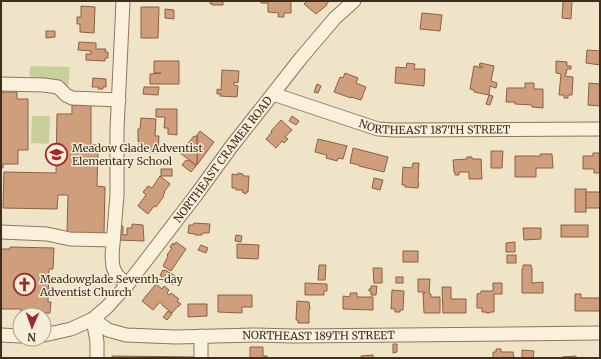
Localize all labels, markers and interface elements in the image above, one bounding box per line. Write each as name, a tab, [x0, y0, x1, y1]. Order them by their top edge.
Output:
street label: NORTHEAST CRAMER ROAD	[170, 93, 275, 225]
street label: NORTHEAST 187TH STREET	[357, 116, 511, 137]
school or university icon: Meadow Glade Adventist Elementary School	[44, 141, 70, 167]
place label: Meadow Glade Adventist Elementary School	[72, 141, 203, 168]
church icon: Meadowglade Seventh-day Adventist Church	[12, 272, 38, 298]
place label: Meadowglade Seventh-day Adventist Church	[39, 272, 184, 299]
north arrow	[12, 307, 52, 347]
street label: NORTHEAST 189TH STREET	[242, 328, 395, 343]
text: N	[27, 330, 36, 344]

